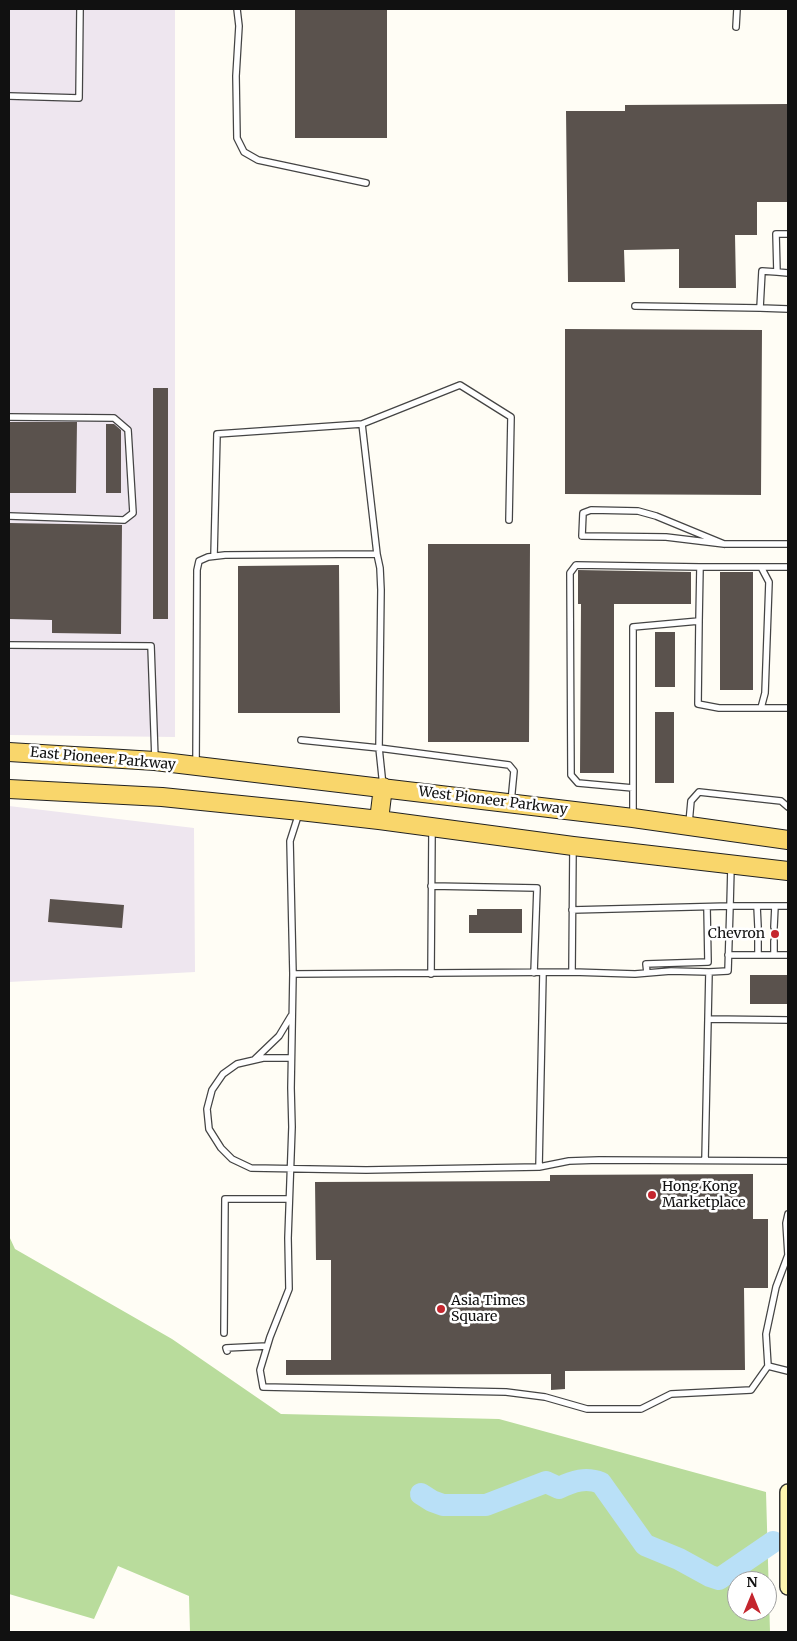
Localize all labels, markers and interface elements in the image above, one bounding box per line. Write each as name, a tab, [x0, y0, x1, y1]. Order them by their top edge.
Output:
street label: East Pioneer Parkway	[29, 744, 177, 774]
street label: West Pioneer Parkway	[418, 784, 568, 818]
place label: Chevron	[708, 926, 765, 942]
marker: Chevron	[769, 928, 781, 940]
place label: Hong Kong Marketplace	[662, 1179, 745, 1212]
marker: Hong Kong Marketplace	[646, 1189, 658, 1201]
place label: Asia Times Square	[451, 1293, 525, 1325]
marker: Asia Times Square	[435, 1303, 447, 1315]
north arrow	[727, 1571, 777, 1621]
text: N	[746, 1573, 758, 1591]

